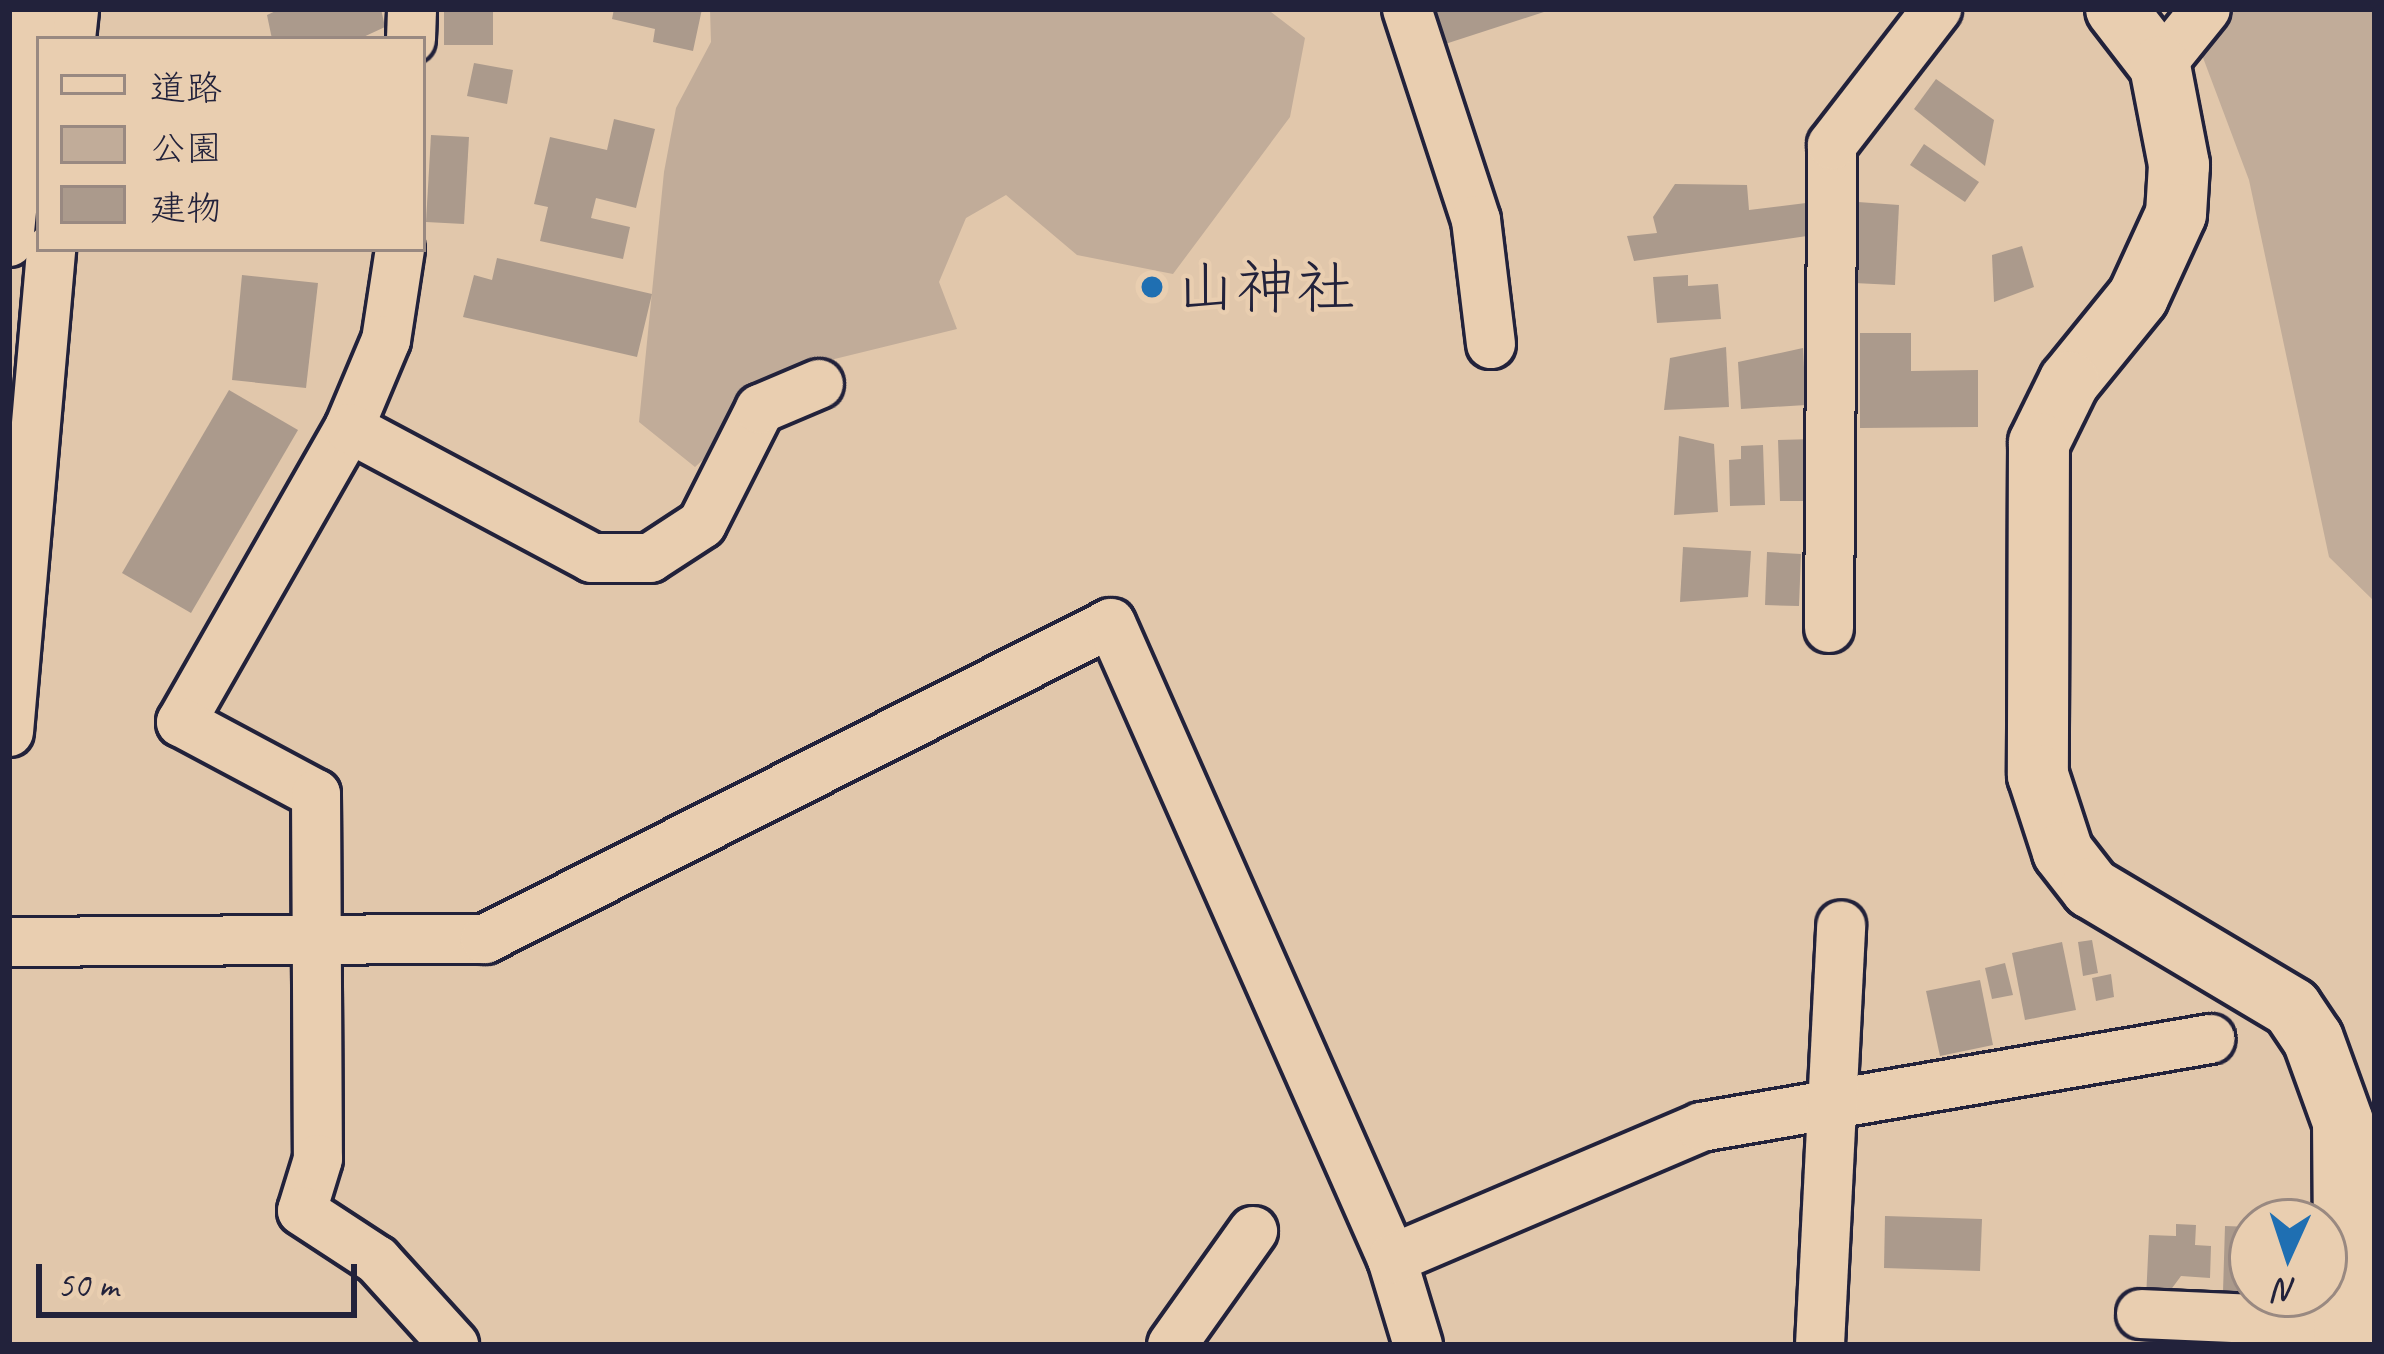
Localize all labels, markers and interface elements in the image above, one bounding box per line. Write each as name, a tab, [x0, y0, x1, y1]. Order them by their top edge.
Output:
legend	[36, 36, 426, 252]
text: 道路	[150, 65, 222, 111]
text: 公園	[150, 125, 222, 171]
text: 建物	[150, 185, 222, 231]
place label: 山神社	[1176, 251, 1356, 323]
marker: 山神社	[1139, 274, 1165, 300]
north arrow	[2228, 1198, 2348, 1318]
scale bar	[42, 1240, 363, 1314]
text: 50 m	[57, 1262, 118, 1308]
text: N	[2275, 1269, 2298, 1312]

